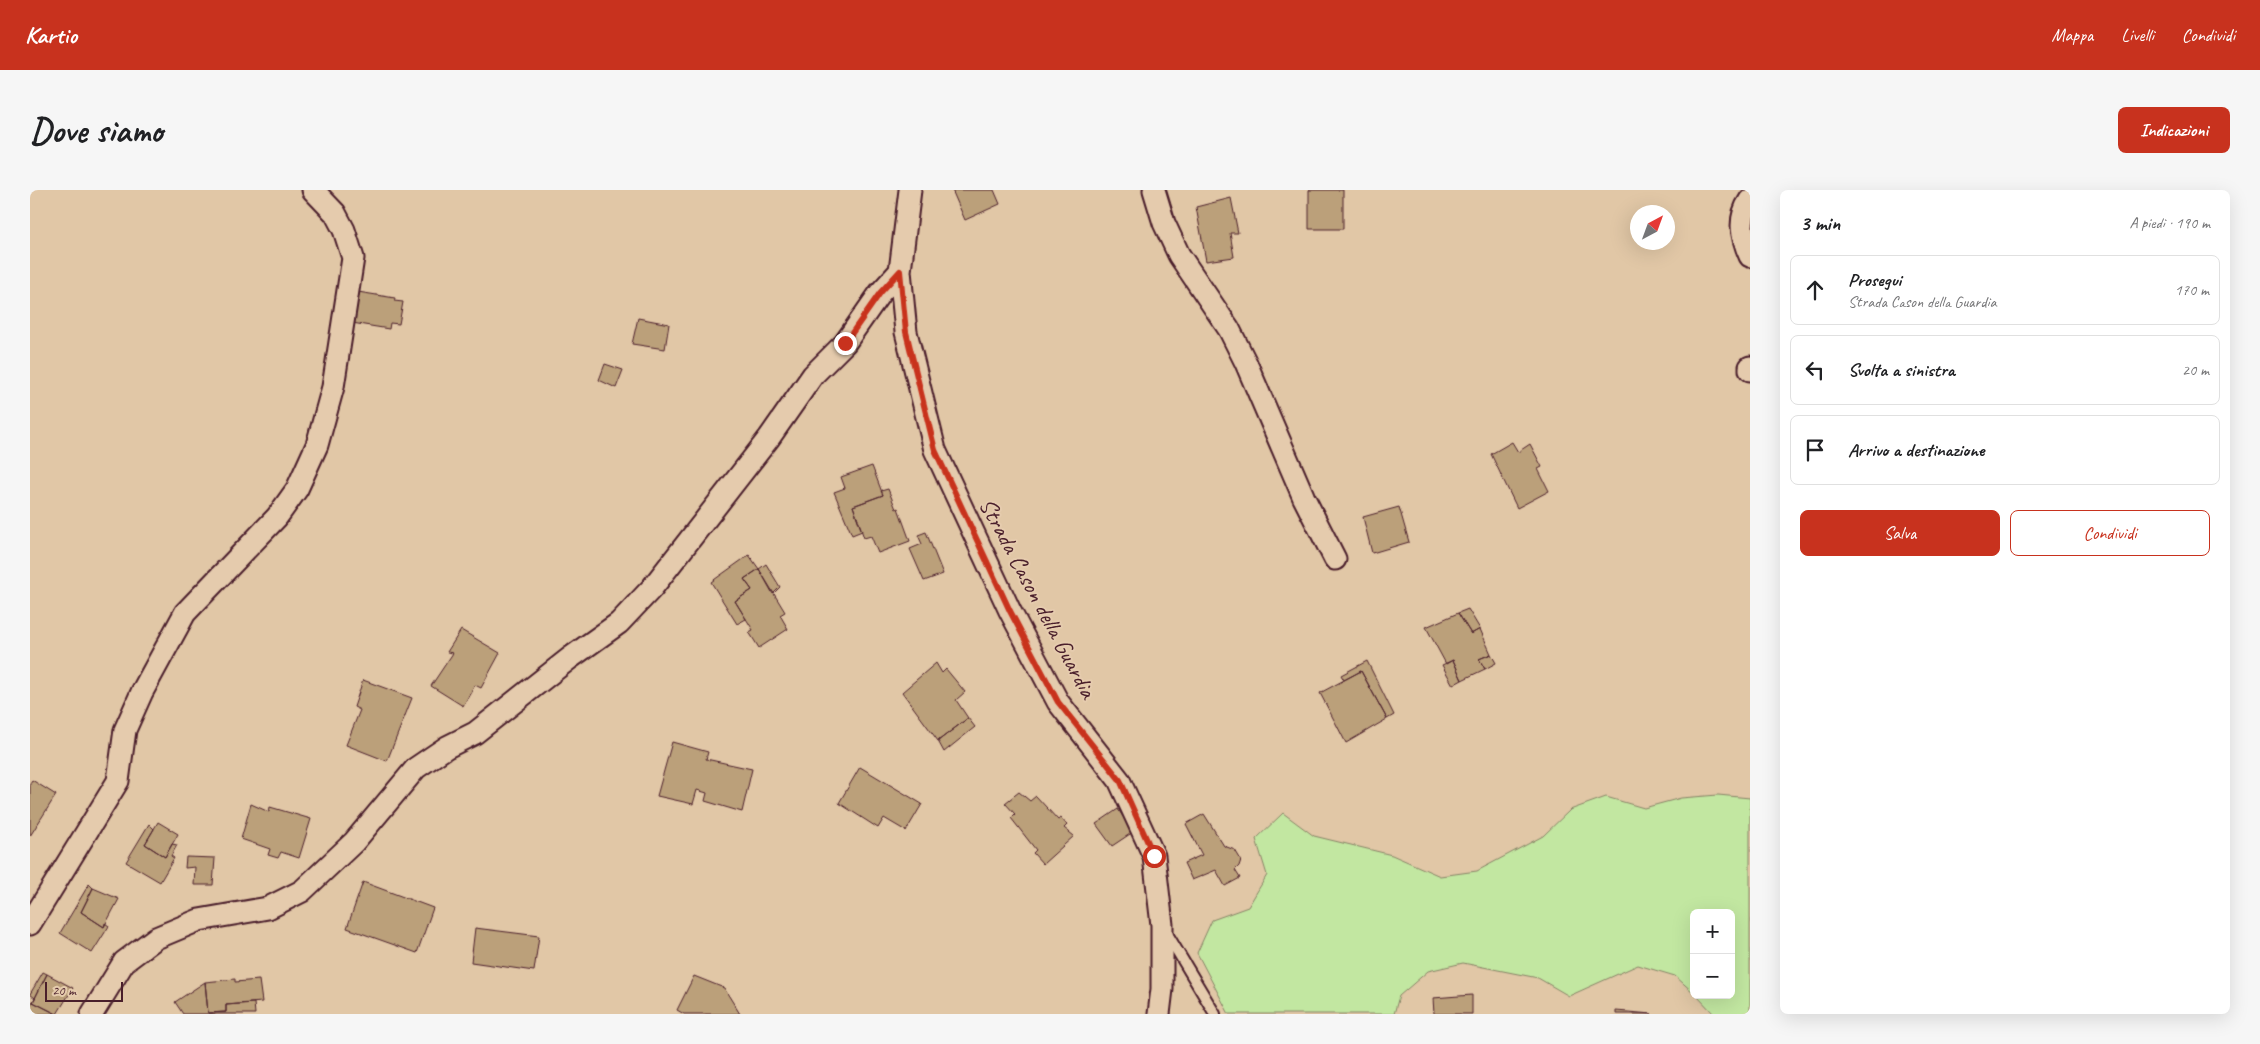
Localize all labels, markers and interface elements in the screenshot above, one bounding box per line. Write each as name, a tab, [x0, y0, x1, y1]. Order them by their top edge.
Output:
text: Kartio	[25, 20, 77, 50]
text: Mappa	[2052, 24, 2093, 46]
text: Livelli	[2121, 24, 2154, 46]
text: Condividi	[2182, 24, 2235, 46]
button: Indicazioni	[2118, 107, 2230, 153]
text: Dove siamo	[30, 108, 163, 153]
north arrow	[1630, 205, 1675, 250]
text: 3 min	[1800, 210, 1840, 236]
text: A piedi · 190 m	[2129, 213, 2210, 233]
text: Prosegui	[1848, 268, 1901, 292]
icon: ahead	[1801, 276, 1829, 304]
text: 170 m	[2175, 280, 2209, 300]
text: Strada Cason della Guardia	[1848, 292, 1997, 312]
route end	[834, 332, 857, 355]
icon: left	[1801, 356, 1829, 384]
text: Svolta a sinistra	[1848, 358, 1955, 382]
text: 20 m	[2182, 360, 2209, 380]
icon: arrive	[1801, 436, 1829, 464]
text: Arrivo a destinazione	[1848, 438, 1984, 462]
street label: Strada Cason della Guardia	[972, 493, 1104, 705]
button: Salva	[1800, 510, 2000, 556]
button: Condividi	[2010, 510, 2210, 556]
route start	[1143, 845, 1166, 868]
map controls	[1690, 909, 1735, 999]
button: +	[1690, 909, 1735, 954]
button: −	[1690, 954, 1735, 999]
scale bar	[45, 979, 122, 1002]
text: 20 m	[52, 982, 76, 999]

